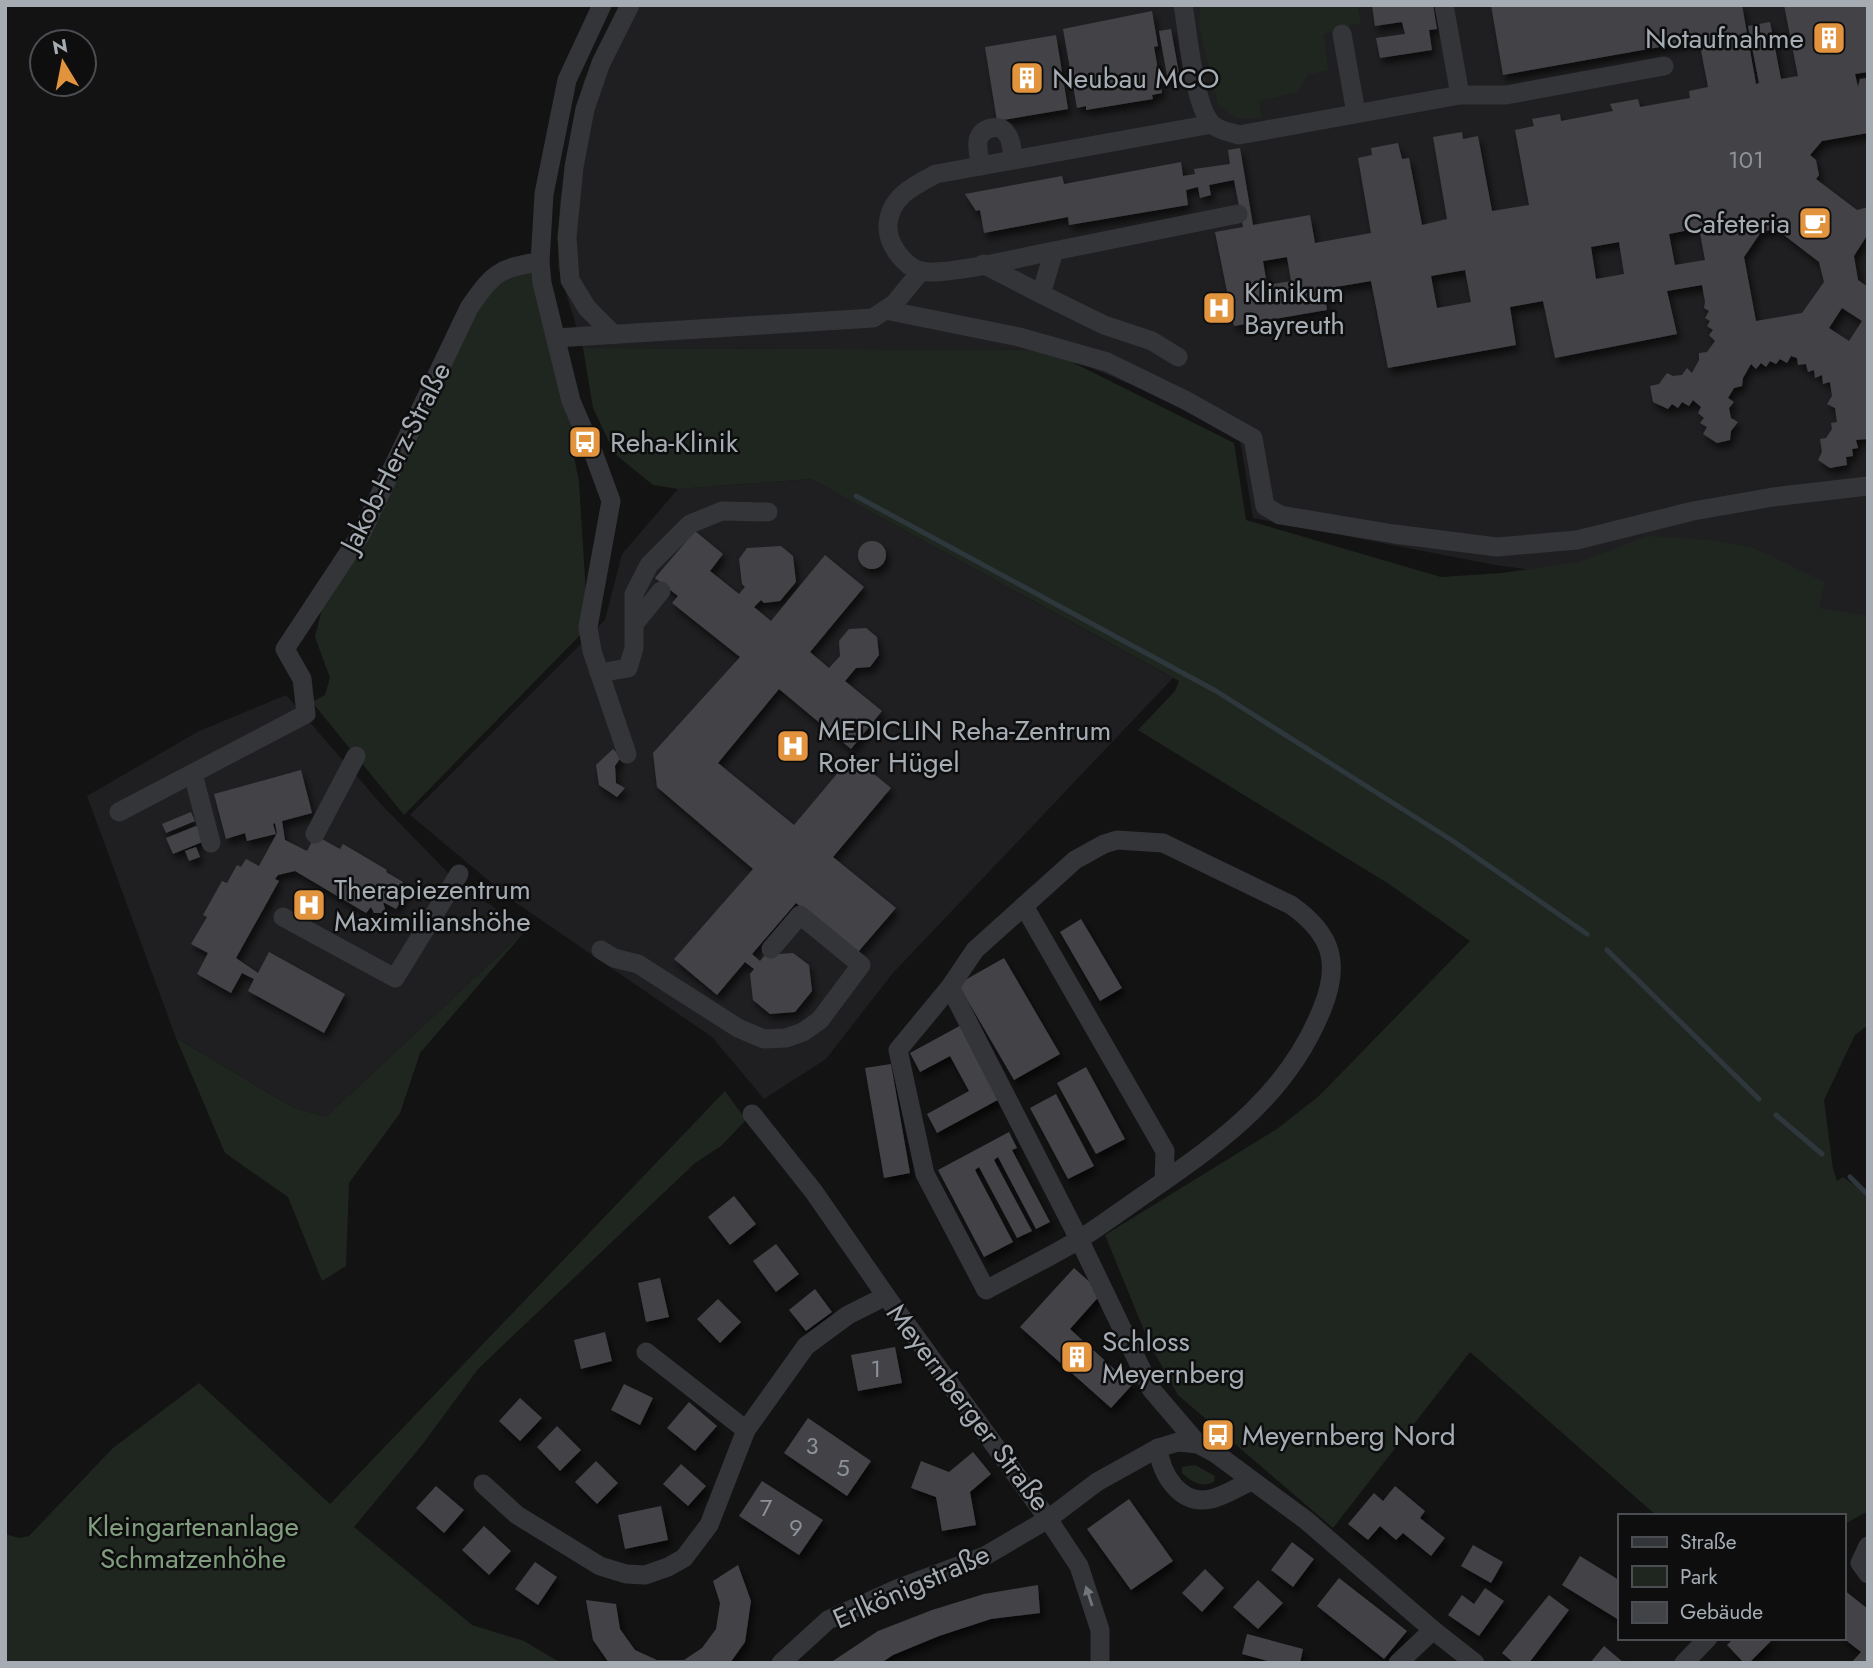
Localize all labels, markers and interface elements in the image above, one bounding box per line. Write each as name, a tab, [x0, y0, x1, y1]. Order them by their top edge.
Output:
place label: Notaufnahme	[1645, 18, 1804, 59]
building icon: Notaufnahme	[1810, 19, 1848, 57]
north arrow	[28, 28, 98, 98]
text: N	[50, 32, 70, 61]
place label: Neubau MCO	[1052, 58, 1219, 99]
building icon: Neubau MCO	[1008, 59, 1046, 97]
house number: 101	[1728, 142, 1764, 177]
place label: Cafeteria	[1683, 203, 1790, 244]
cafe icon: Cafeteria	[1796, 204, 1834, 242]
place label: Klinikum Bayreuth	[1244, 272, 1345, 345]
hospital icon: Klinikum Bayreuth	[1200, 289, 1238, 327]
street label: Jakob-Herz-Straße	[328, 355, 461, 563]
place label: Reha-Klinik	[610, 422, 739, 463]
bus stop icon: Reha-Klinik	[566, 423, 604, 461]
place label: MEDICLIN Reha-Zentrum Roter Hügel	[818, 710, 1111, 783]
hospital icon: MEDICLIN Reha-Zentrum Roter Hügel	[774, 727, 812, 765]
place label: Therapiezentrum Maximilianshöhe	[334, 869, 531, 942]
hospital icon: Therapiezentrum Maximilianshöhe	[290, 886, 328, 924]
street label: Meyernberger Straße	[877, 1295, 1060, 1520]
place label: Schloss Meyernberg	[1102, 1321, 1245, 1394]
building icon: Schloss Meyernberg	[1058, 1338, 1096, 1376]
house number: 1	[871, 1351, 881, 1386]
place label: Meyernberg Nord	[1242, 1415, 1456, 1456]
bus stop icon: Meyernberg Nord	[1199, 1416, 1237, 1454]
house number: 3	[805, 1428, 819, 1463]
house number: 5	[836, 1450, 850, 1485]
house number: 7	[760, 1490, 773, 1525]
park label: Kleingartenanlage Schmatzenhöhe	[87, 1506, 299, 1579]
house number: 9	[789, 1510, 803, 1545]
legend	[1618, 1514, 1845, 1640]
text: Straße	[1680, 1527, 1737, 1557]
street label: Erlkönigstraße	[826, 1534, 996, 1639]
text: Park	[1680, 1562, 1718, 1592]
one-way arrow	[1083, 1586, 1094, 1607]
text: Gebäude	[1680, 1597, 1763, 1627]

